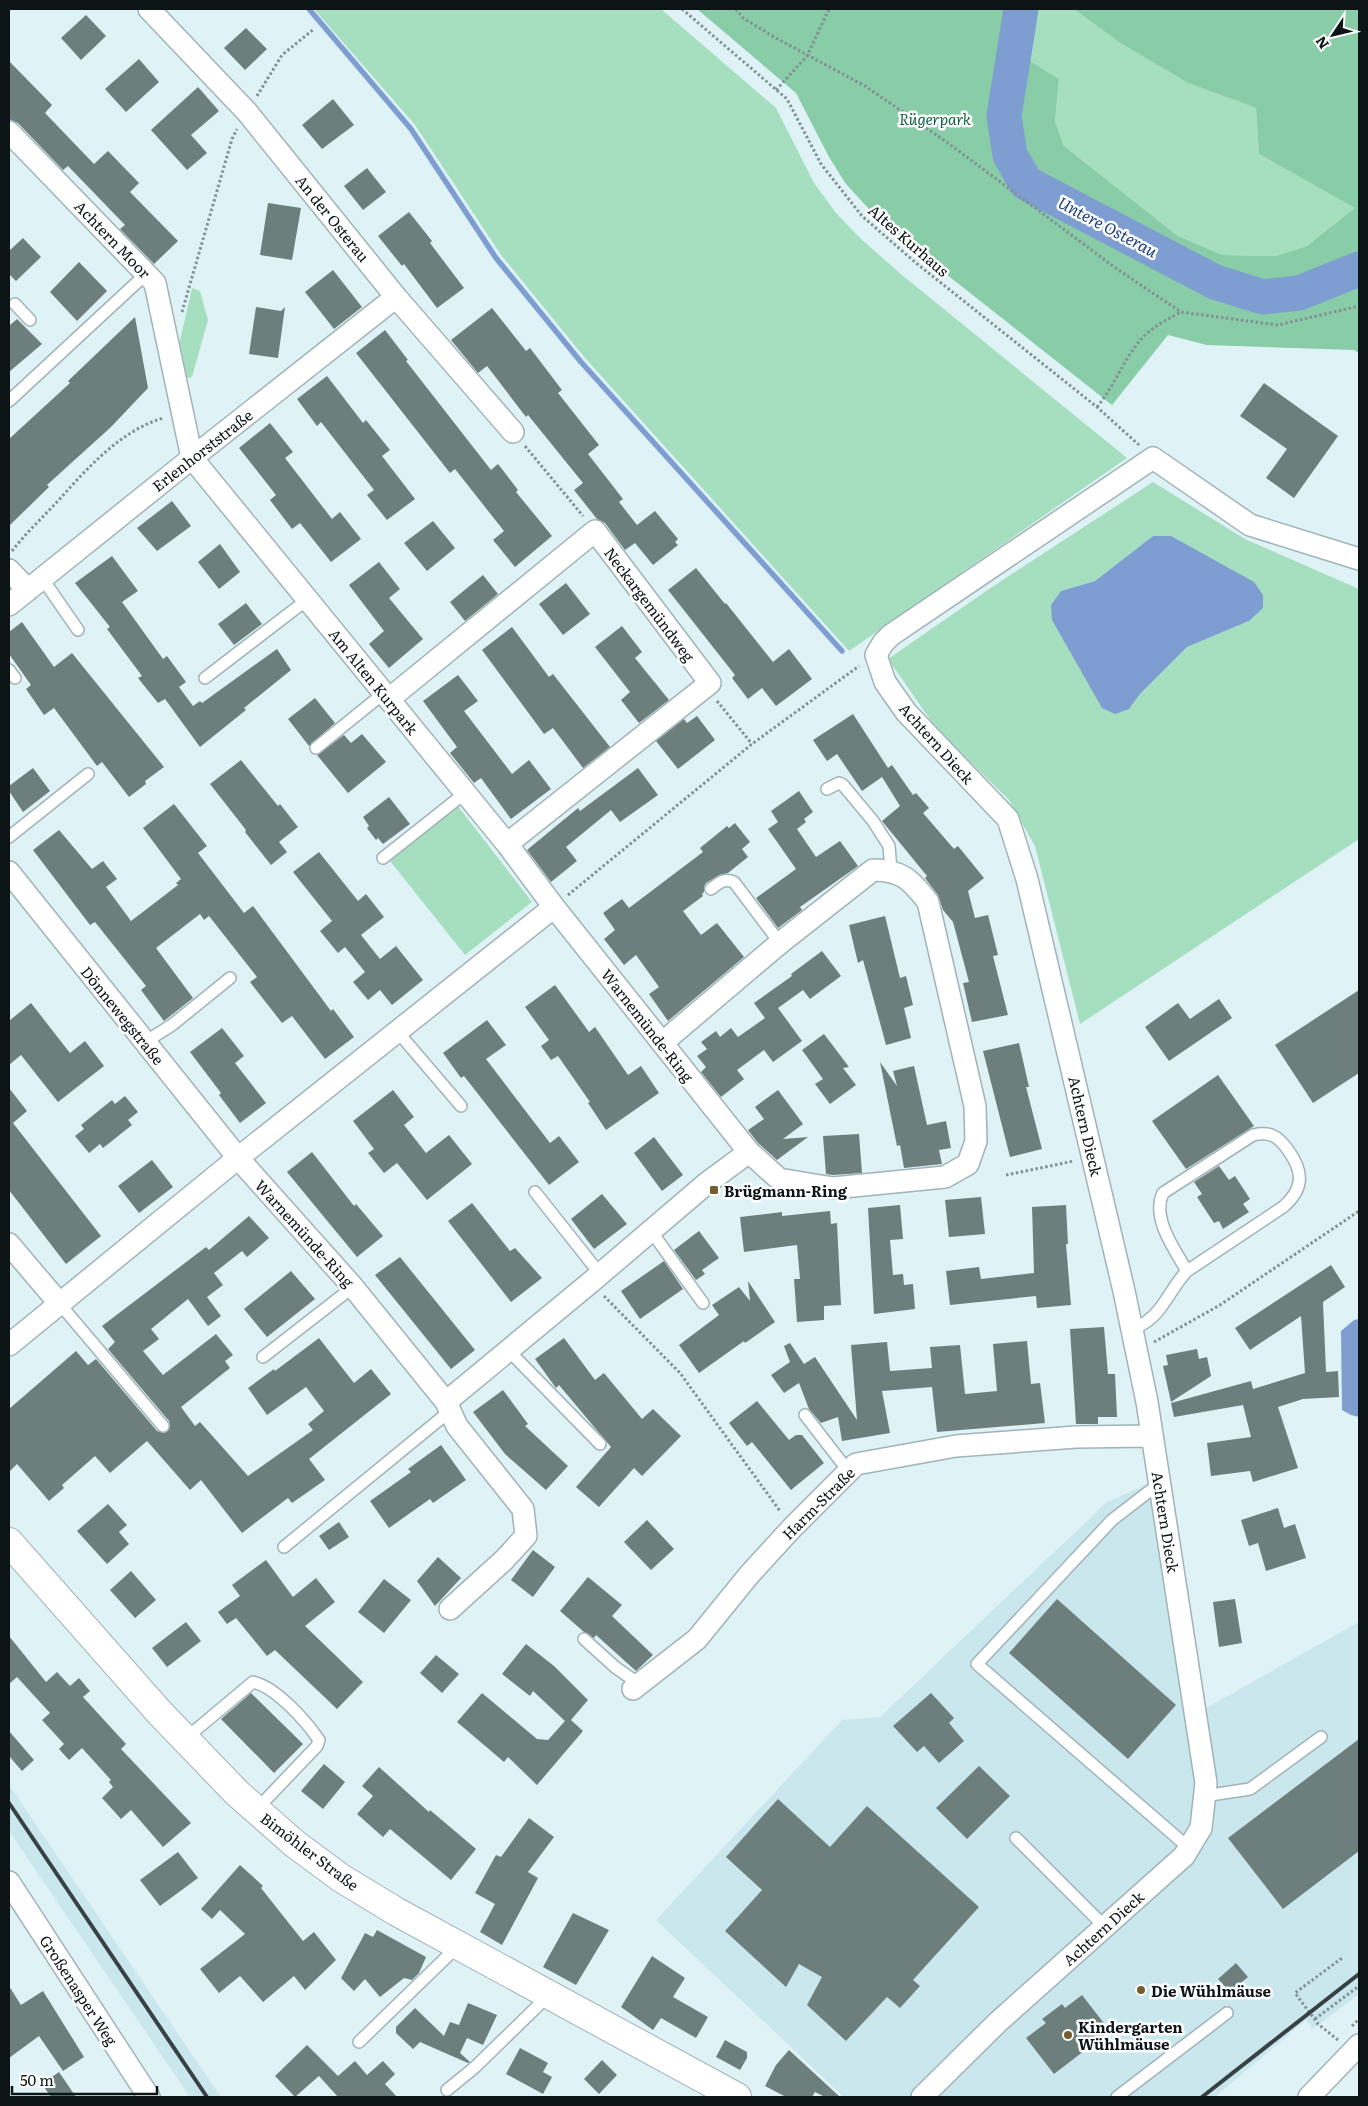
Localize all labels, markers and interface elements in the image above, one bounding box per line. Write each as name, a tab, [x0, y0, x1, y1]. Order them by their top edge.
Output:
north arrow	[1308, 10, 1358, 60]
text: N	[1310, 32, 1333, 54]
park label: Rügerpark	[899, 107, 972, 130]
street label: An der Osterau	[291, 169, 376, 267]
water label: Untere Osterau	[1054, 190, 1162, 263]
street label: Achtern Moor	[70, 195, 156, 283]
street label: Altes Kurhaus	[864, 198, 954, 282]
street label: Erlenhorststraße	[147, 403, 257, 497]
street label: Neckargemündweg	[599, 542, 701, 667]
street label: Am Alten Kurpark	[324, 623, 425, 740]
street label: Achtern Dieck	[894, 697, 980, 789]
street label: Dönnewegstraße	[76, 961, 170, 1070]
street label: Warnemünde-Ring	[596, 963, 700, 1087]
street label: Achtern Dieck	[1063, 1074, 1109, 1179]
street label: Warnemünde-Ring	[250, 1174, 360, 1293]
place label: Brügmann-Ring	[724, 1179, 848, 1202]
marker: Brügmann-Ring	[708, 1184, 720, 1196]
street label: Harm-Straße	[776, 1461, 860, 1545]
street label: Achtern Dieck	[1147, 1470, 1185, 1575]
street label: Bimöhler Straße	[256, 1806, 364, 1896]
street label: Achtern Dieck	[1057, 1885, 1149, 1971]
street label: Großenasper Weg	[35, 1930, 124, 2050]
place label: Die Wühlmäuse	[1151, 1979, 1271, 2002]
marker: Die Wühlmäuse	[1135, 1984, 1147, 1996]
place label: Kindergarten Wühlmäuse	[1078, 2015, 1183, 2055]
marker: Kindergarten Wühlmäuse	[1062, 2029, 1074, 2041]
scale bar	[12, 2064, 158, 2096]
text: 50 m	[20, 2068, 54, 2091]

